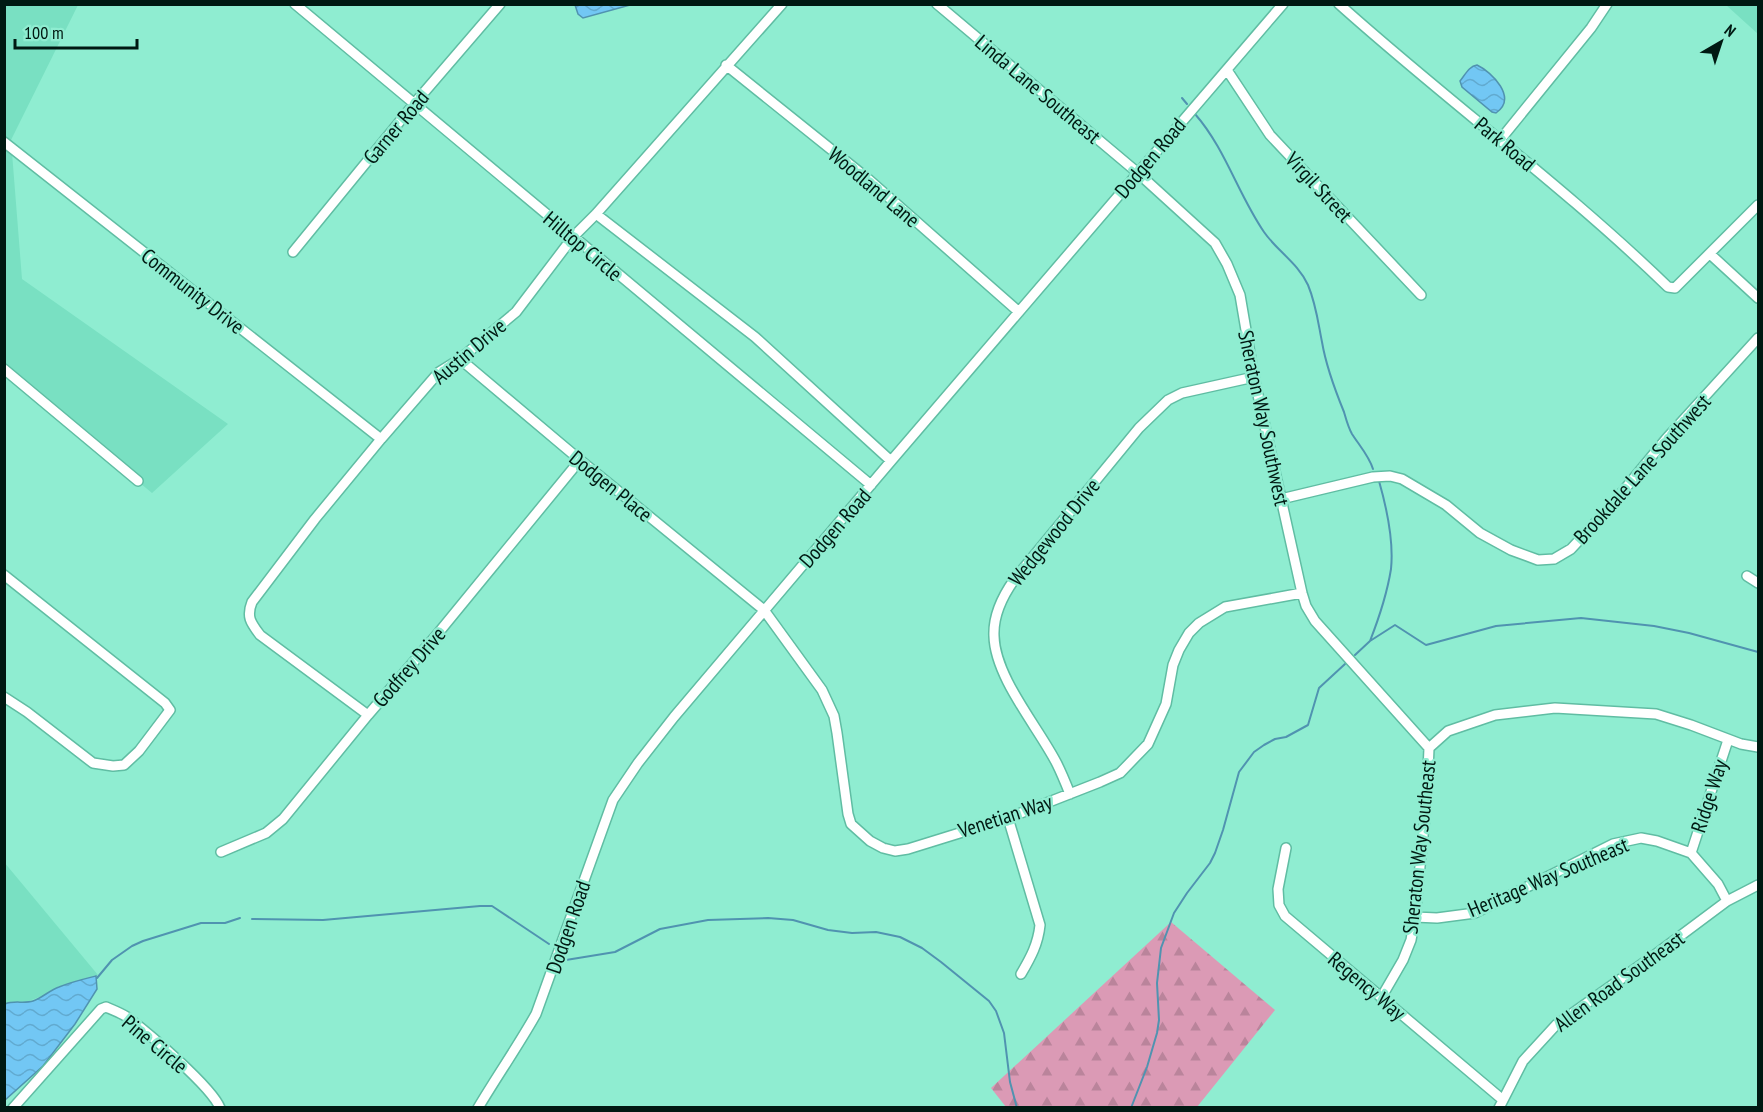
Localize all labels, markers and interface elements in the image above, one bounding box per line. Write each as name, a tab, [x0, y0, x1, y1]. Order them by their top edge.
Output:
scale bar	[15, 12, 136, 50]
north arrow	[1691, 12, 1751, 72]
text: N	[1721, 20, 1740, 41]
text: 100 m	[24, 21, 64, 44]
street label: Linda Lane Southeast	[970, 29, 1106, 150]
street label: Garner Road	[357, 84, 435, 170]
street label: Park Road	[1469, 111, 1541, 177]
street label: Dodgen Road	[1109, 112, 1191, 204]
street label: Woodland Lane	[823, 141, 925, 233]
street label: Virgil Street	[1279, 145, 1359, 228]
street label: Hilltop Circle	[538, 205, 628, 287]
street label: Community Drive	[136, 242, 250, 340]
street label: Austin Drive	[426, 312, 512, 390]
street label: Sheraton Way Southwest	[1232, 328, 1296, 508]
street label: Brookdale Lane Southwest	[1568, 388, 1717, 550]
street label: Dodgen Place	[564, 444, 658, 528]
street label: Wedgewood Drive	[1002, 473, 1106, 591]
street label: Dodgen Road	[793, 483, 877, 573]
street label: Godfrey Drive	[367, 621, 451, 713]
street label: Ridge Way	[1685, 756, 1734, 836]
street label: Sheraton Way Southeast	[1396, 758, 1442, 935]
street label: Venetian Way	[954, 788, 1055, 844]
street label: Heritage Way Southeast	[1464, 831, 1633, 923]
street label: Dodgen Road	[540, 877, 596, 977]
street label: Allen Road Southeast	[1549, 925, 1690, 1037]
street label: Regency Way	[1323, 946, 1411, 1026]
street label: Pine Circle	[117, 1009, 193, 1079]

